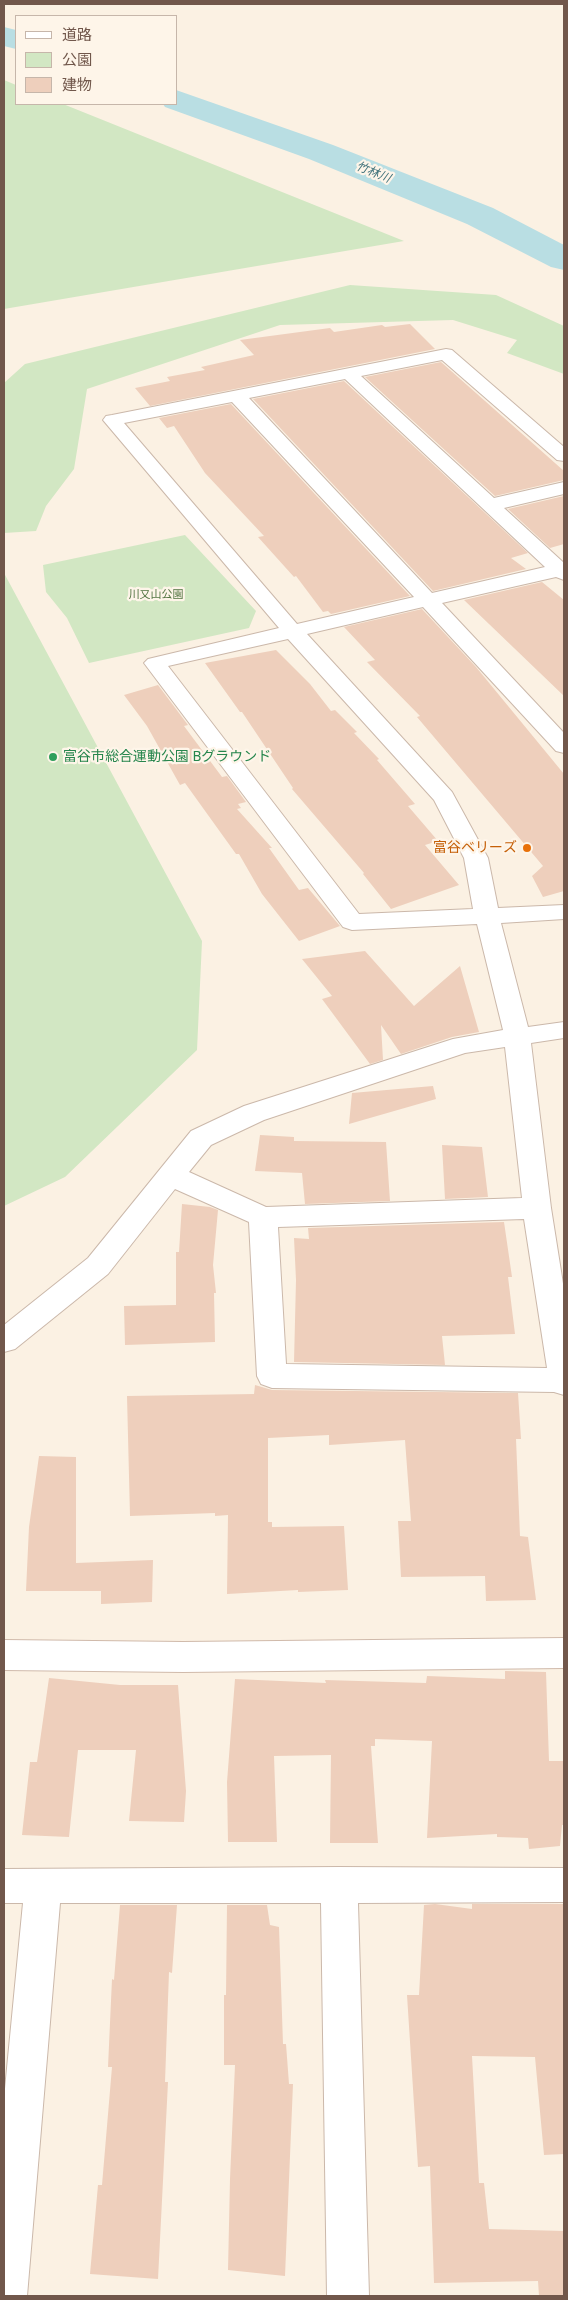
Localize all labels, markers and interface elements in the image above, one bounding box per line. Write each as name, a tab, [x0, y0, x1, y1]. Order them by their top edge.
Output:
legend	[15, 15, 178, 105]
text: 道路	[62, 24, 92, 45]
text: 公園	[62, 49, 92, 70]
text: 建物	[62, 74, 92, 95]
water label: 竹林川	[354, 160, 392, 186]
park label: 川又山公園	[129, 588, 183, 602]
place label: 富谷市総合運動公園 Bグラウンド	[63, 749, 271, 765]
marker: 富谷市総合運動公園 Bグラウンド	[47, 751, 59, 763]
place label: 富谷ベリーズ	[433, 840, 517, 856]
marker: 富谷ベリーズ	[521, 842, 533, 854]

